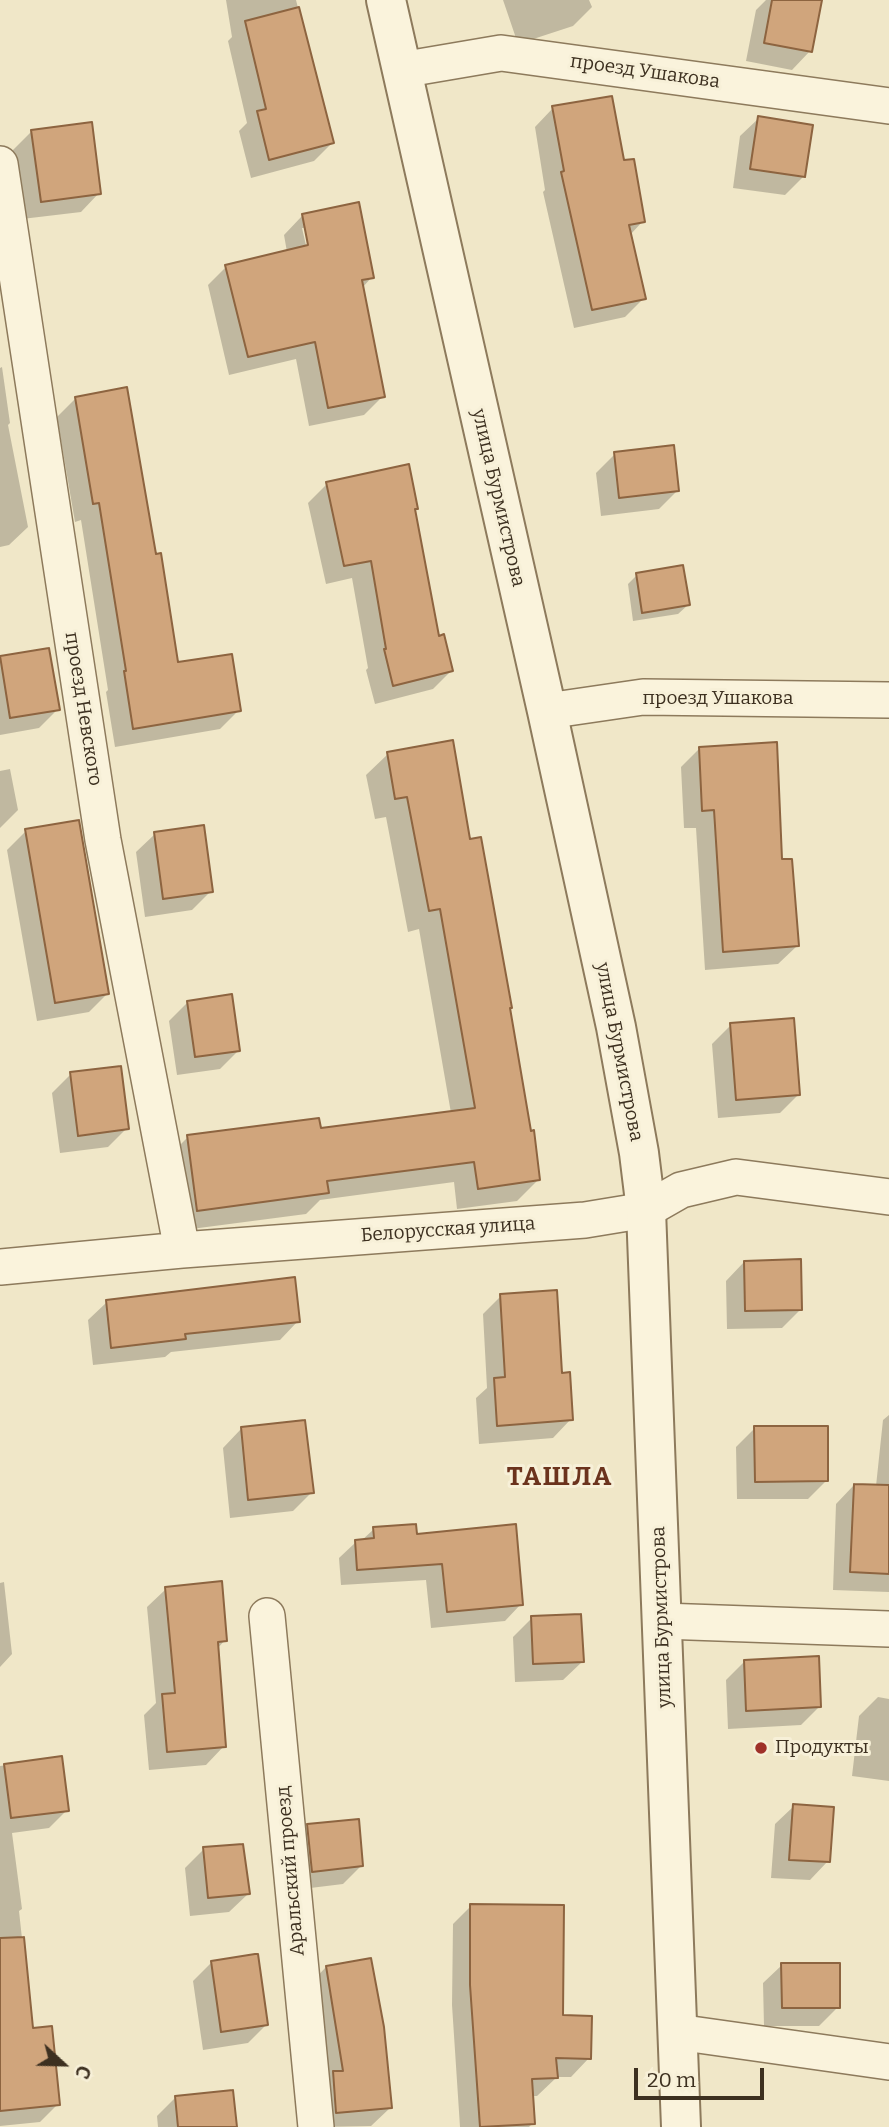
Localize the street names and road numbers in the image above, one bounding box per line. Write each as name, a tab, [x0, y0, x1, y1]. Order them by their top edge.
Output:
street label: проезд Ушакова	[569, 50, 721, 94]
street label: улица Бурмистрова	[466, 407, 530, 589]
street label: проезд Невского	[60, 630, 106, 788]
street label: проезд Ушакова	[643, 688, 793, 710]
street label: улица Бурмистрова	[590, 961, 648, 1143]
street label: Белорусская улица	[360, 1213, 536, 1247]
street label: улица Бурмистрова	[647, 1526, 677, 1708]
street label: Аральский проезд	[272, 1785, 310, 1957]

